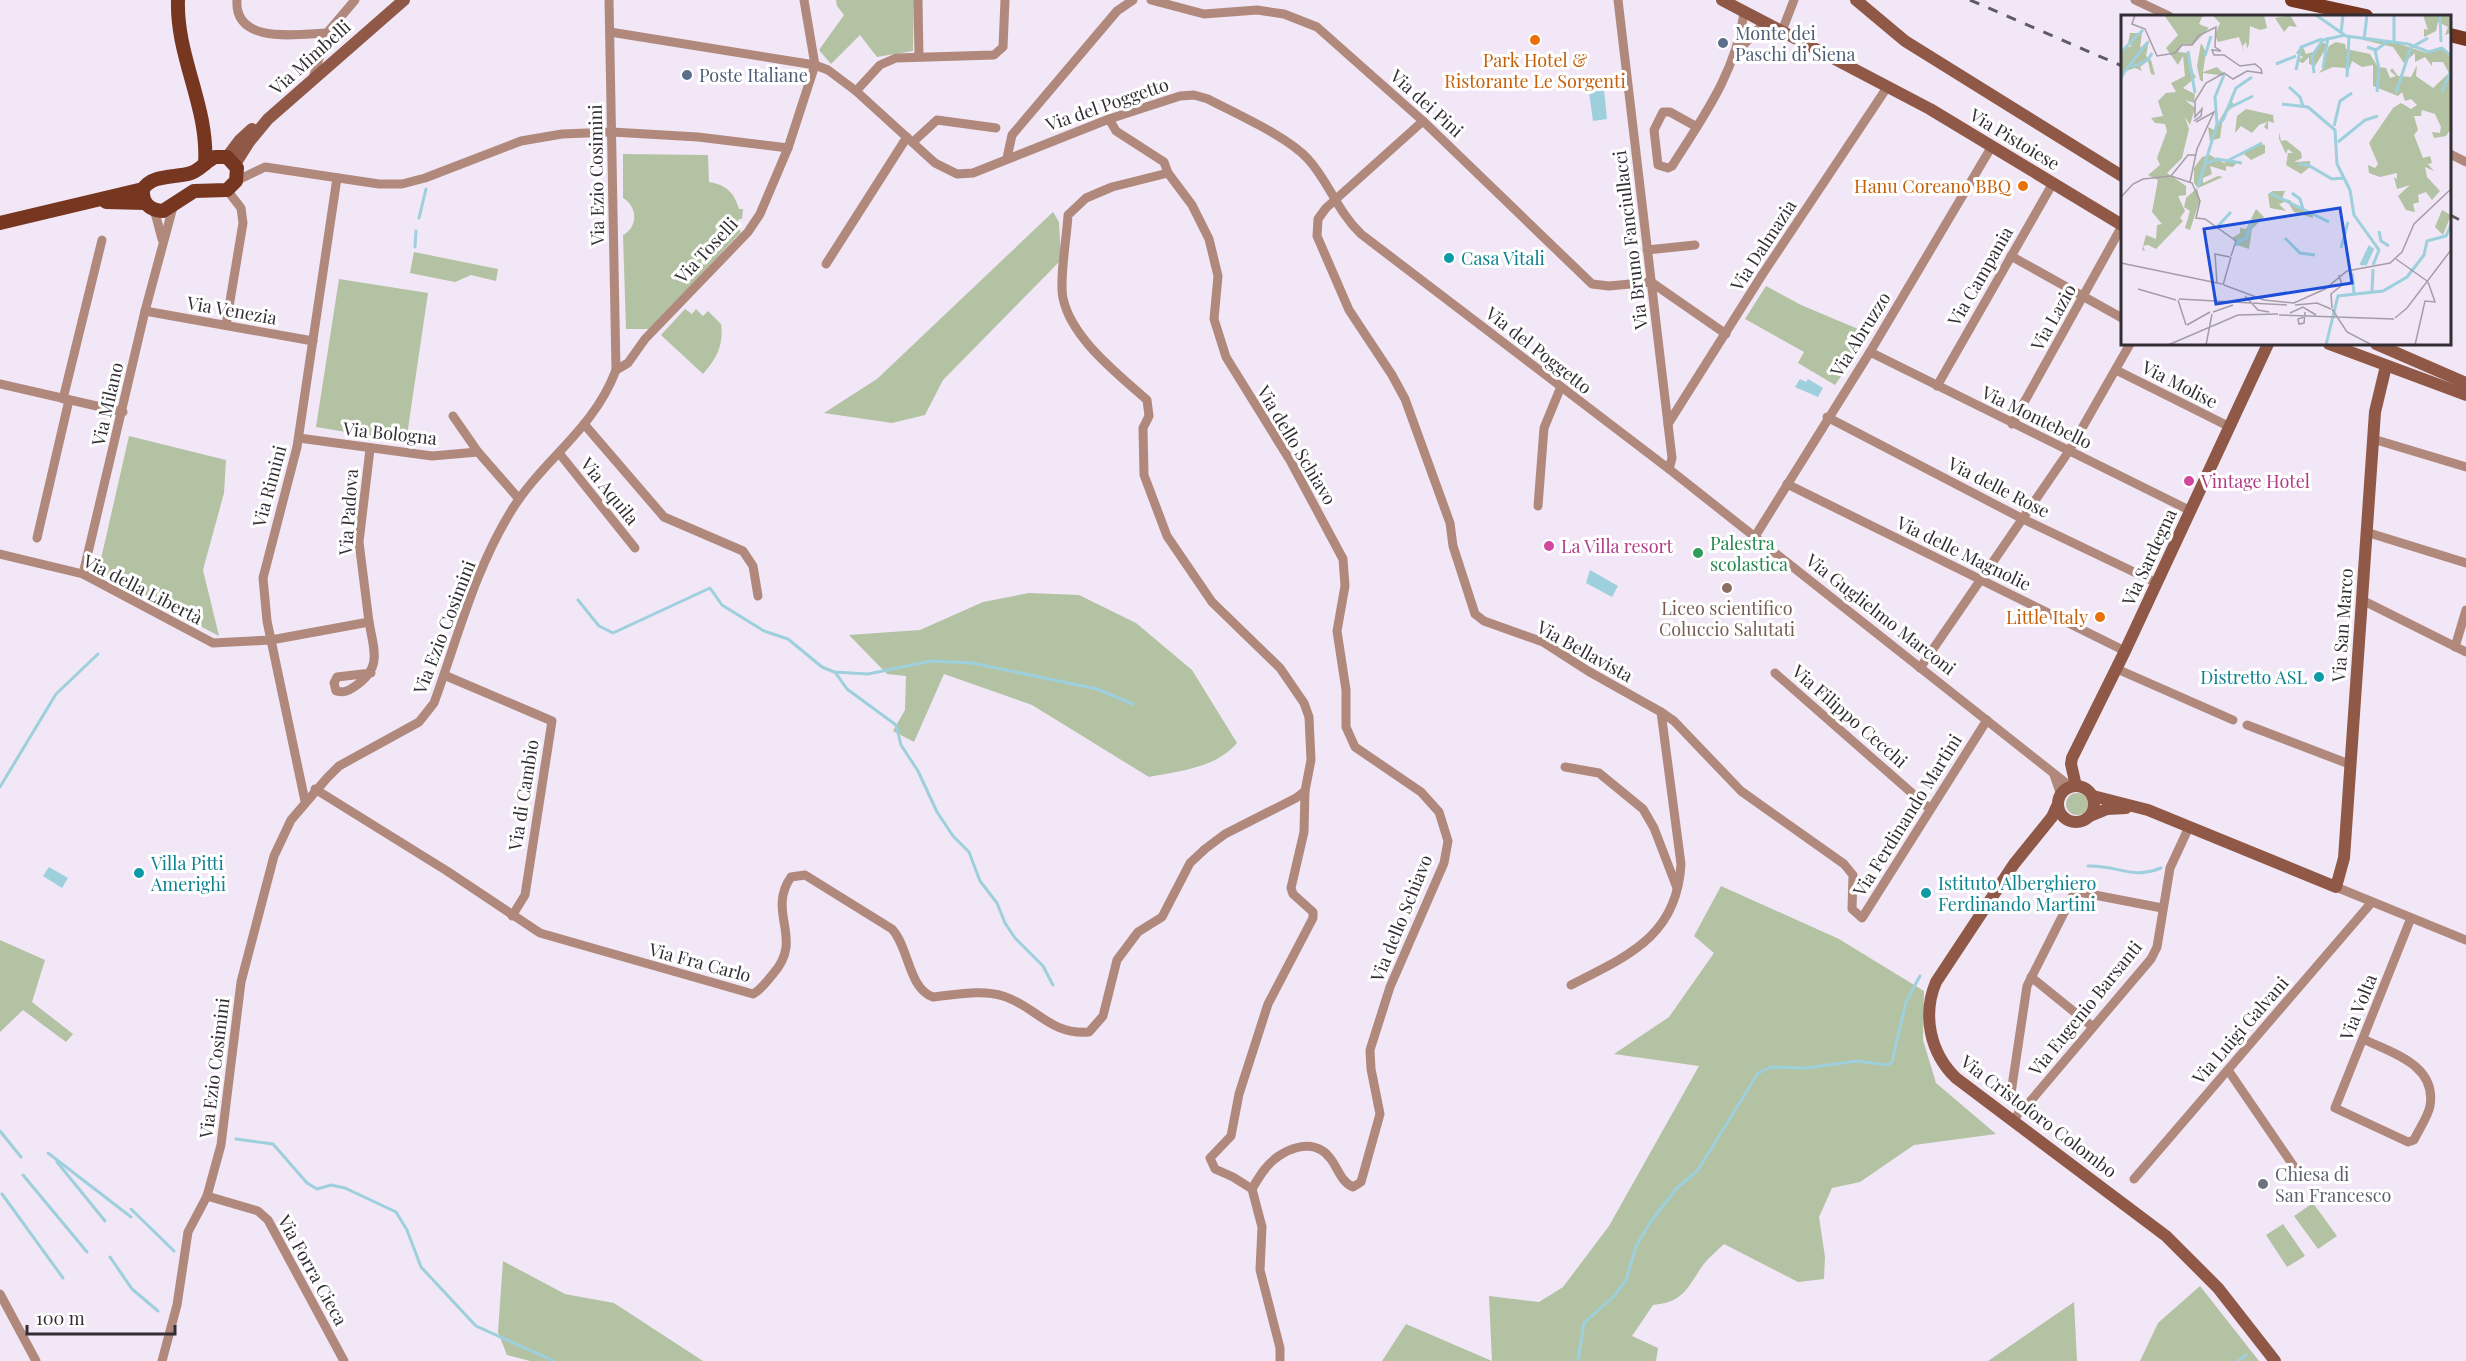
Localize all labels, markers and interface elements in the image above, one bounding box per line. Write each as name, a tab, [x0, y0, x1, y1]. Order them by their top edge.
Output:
street label: Via Mimbelli	[264, 14, 356, 100]
inset map	[2121, 15, 2451, 345]
place label: Monte dei Paschi di Siena	[1735, 21, 1856, 66]
marker: Park Hotel & Ristorante Le Sorgenti	[1528, 33, 1542, 47]
marker: Monte dei Paschi di Siena	[1716, 36, 1730, 50]
place label: Park Hotel & Ristorante Le Sorgenti	[1444, 48, 1626, 93]
place label: Poste Italiane	[699, 63, 808, 87]
street label: Via dei Pini	[1385, 63, 1469, 142]
marker: Poste Italiane	[680, 68, 694, 82]
street label: Via del Poggetto	[1041, 72, 1172, 137]
street label: Via Pistoiese	[1965, 102, 2064, 175]
street label: Via Ezio Cosimini	[583, 104, 609, 247]
street label: Via Bruno Fanciullacci	[1607, 149, 1653, 332]
place label: Hanu Coreano BBQ	[1854, 174, 2012, 198]
marker: Hanu Coreano BBQ	[2016, 179, 2030, 193]
street label: Via Dalmazia	[1724, 195, 1801, 296]
street label: Via Toselli	[669, 212, 743, 289]
street label: Via Campania	[1941, 222, 2018, 331]
place label: Casa Vitali	[1461, 246, 1545, 270]
marker: Casa Vitali	[1442, 251, 1456, 265]
street label: Via Lazio	[2024, 279, 2081, 355]
street label: Via Abruzzo	[1824, 287, 1896, 382]
street label: Via Venezia	[184, 290, 279, 330]
street label: Via del Poggetto	[1480, 300, 1597, 399]
street label: Via Molise	[2137, 354, 2222, 413]
street label: Via Milano	[86, 360, 128, 449]
street label: Via Montebello	[1977, 379, 2096, 454]
street label: Via dello Schiavo	[1251, 380, 1342, 509]
street label: Via Bologna	[341, 416, 438, 450]
street label: Via Rimini	[246, 443, 291, 530]
street label: Via delle Rose	[1943, 451, 2054, 523]
street label: Via Aquila	[575, 452, 645, 530]
street label: Via Padova	[333, 468, 363, 557]
place label: Vintage Hotel	[2200, 469, 2310, 493]
marker: Vintage Hotel	[2182, 474, 2196, 488]
street label: Via Sardegna	[2116, 505, 2182, 610]
street label: Via delle Magnolie	[1892, 510, 2035, 596]
place label: Palestra scolastica	[1710, 531, 1788, 576]
place label: La Villa resort	[1561, 534, 1674, 558]
marker: La Villa resort	[1542, 539, 1556, 553]
marker: Palestra scolastica	[1691, 546, 1705, 560]
street label: Via Guglielmo Marconi	[1800, 547, 1961, 680]
street label: Via della Libertà	[78, 548, 207, 629]
street label: Via Ezio Cosimini	[407, 557, 481, 698]
street label: Via San Marco	[2326, 567, 2358, 684]
marker: Liceo scientifico Coluccio Salutati	[1720, 581, 1734, 595]
place label: Liceo scientifico Coluccio Salutati	[1659, 596, 1795, 641]
place label: Little Italy	[2006, 605, 2088, 629]
marker: Little Italy	[2093, 610, 2107, 624]
street label: Via Bellavista	[1532, 614, 1637, 687]
street label: Via Filippo Cecchi	[1787, 659, 1913, 773]
place label: Distretto ASL	[2200, 665, 2307, 689]
marker: Distretto ASL	[2312, 670, 2326, 684]
street label: Via Ferdinando Martini	[1847, 729, 1967, 902]
street label: Via di Cambio	[502, 738, 544, 853]
place label: Villa Pitti Amerighi	[150, 851, 226, 896]
street label: Via dello Schiavo	[1364, 851, 1437, 986]
marker: Villa Pitti Amerighi	[132, 866, 146, 880]
place label: Istituto Alberghiero Ferdinando Martini	[1938, 871, 2096, 916]
marker: Istituto Alberghiero Ferdinando Martini	[1919, 886, 1933, 900]
street label: Via Eugenio Barsanti	[2022, 935, 2147, 1081]
street label: Via Fra Carlo	[645, 937, 754, 987]
street label: Via Volta	[2334, 970, 2382, 1044]
street label: Via Luigi Galvani	[2186, 971, 2293, 1090]
street label: Via Ezio Cosimini	[193, 996, 235, 1141]
street label: Via Cristoforo Colombo	[1955, 1049, 2122, 1183]
place label: Chiesa di San Francesco	[2275, 1162, 2392, 1207]
marker: Chiesa di San Francesco	[2256, 1177, 2270, 1191]
street label: Via Forra Cieca	[272, 1210, 353, 1330]
scale bar	[27, 1298, 176, 1336]
text: 100 m	[36, 1306, 85, 1330]

